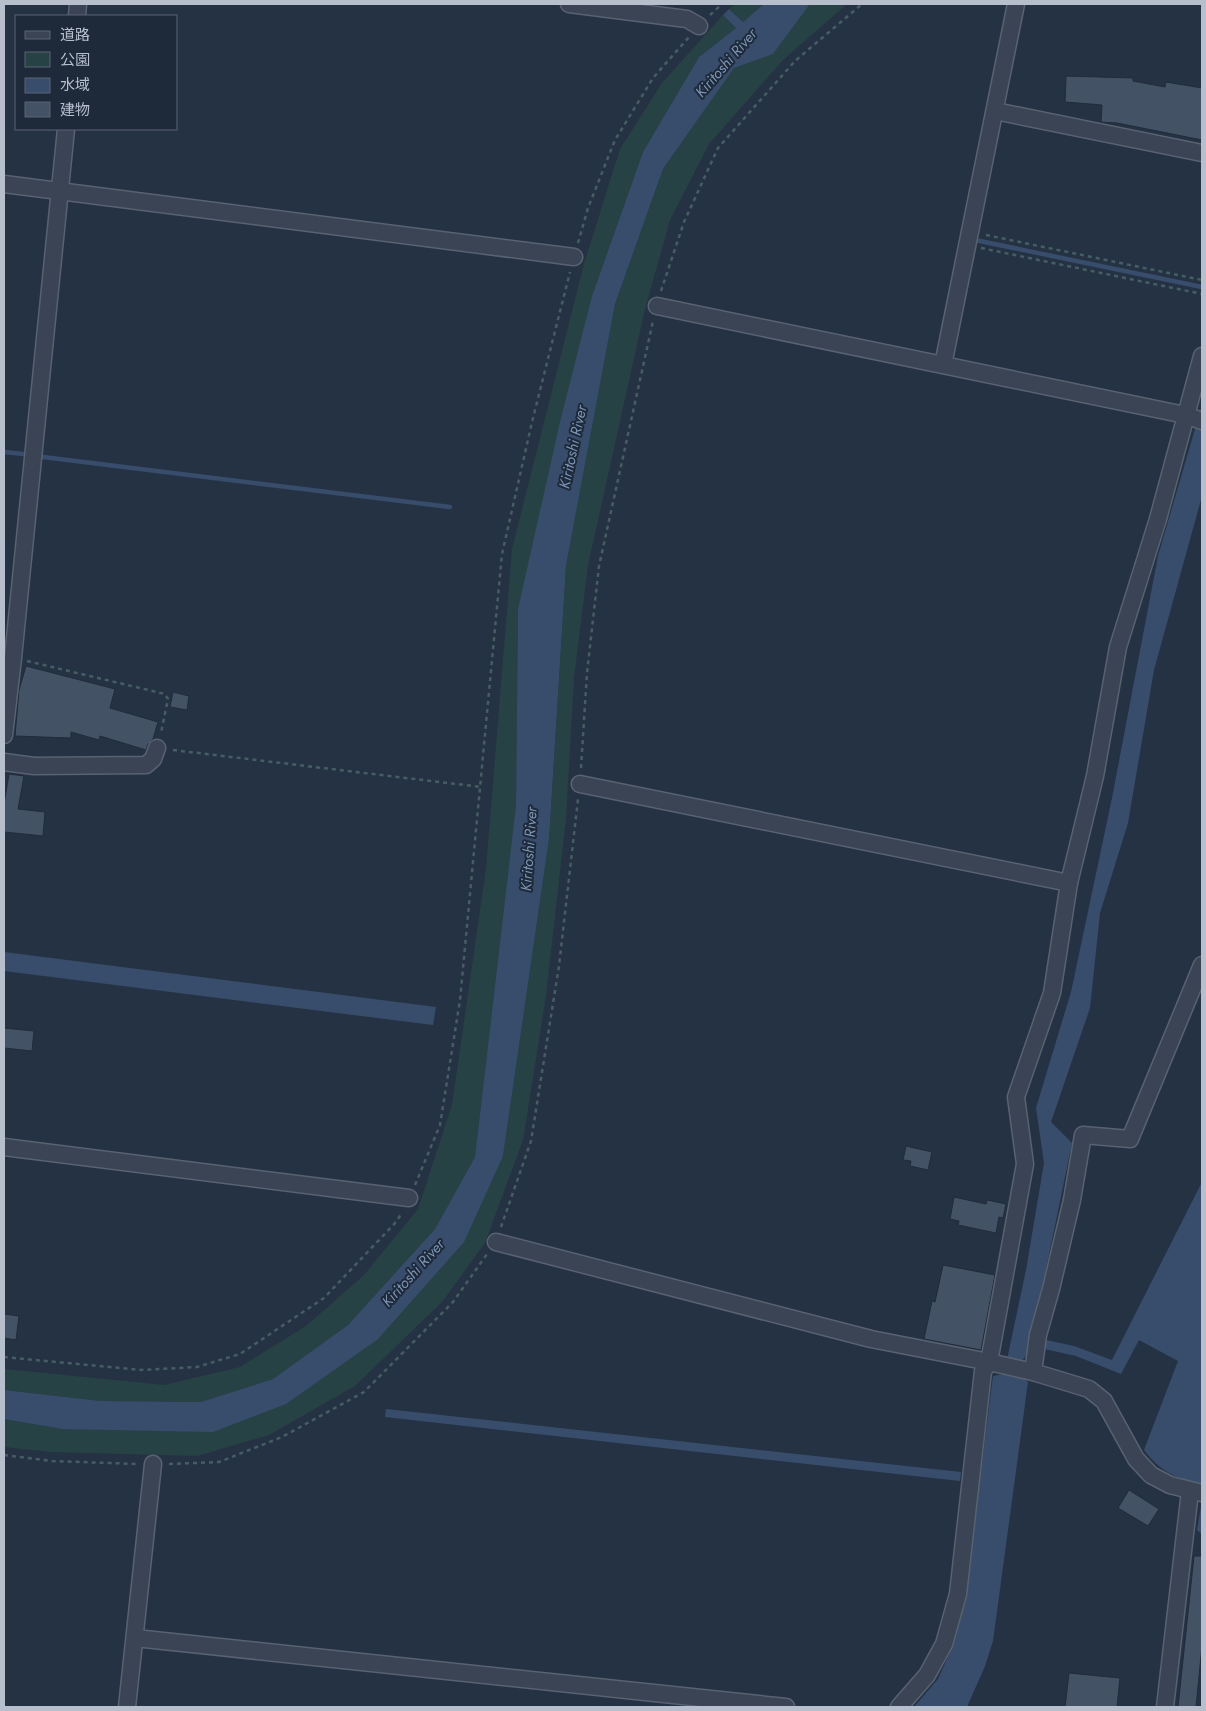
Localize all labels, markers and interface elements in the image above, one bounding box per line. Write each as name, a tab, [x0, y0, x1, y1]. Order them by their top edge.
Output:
legend	[15, 15, 178, 130]
water label: Kiritoshi River	[690, 23, 763, 102]
text: 道路	[60, 24, 90, 46]
text: 公園	[60, 49, 90, 71]
text: 水域	[60, 74, 90, 96]
text: 建物	[60, 99, 90, 121]
water label: Kiritoshi River	[553, 402, 593, 491]
water label: Kiritoshi River	[515, 805, 543, 892]
water label: Kiritoshi River	[377, 1233, 450, 1312]

